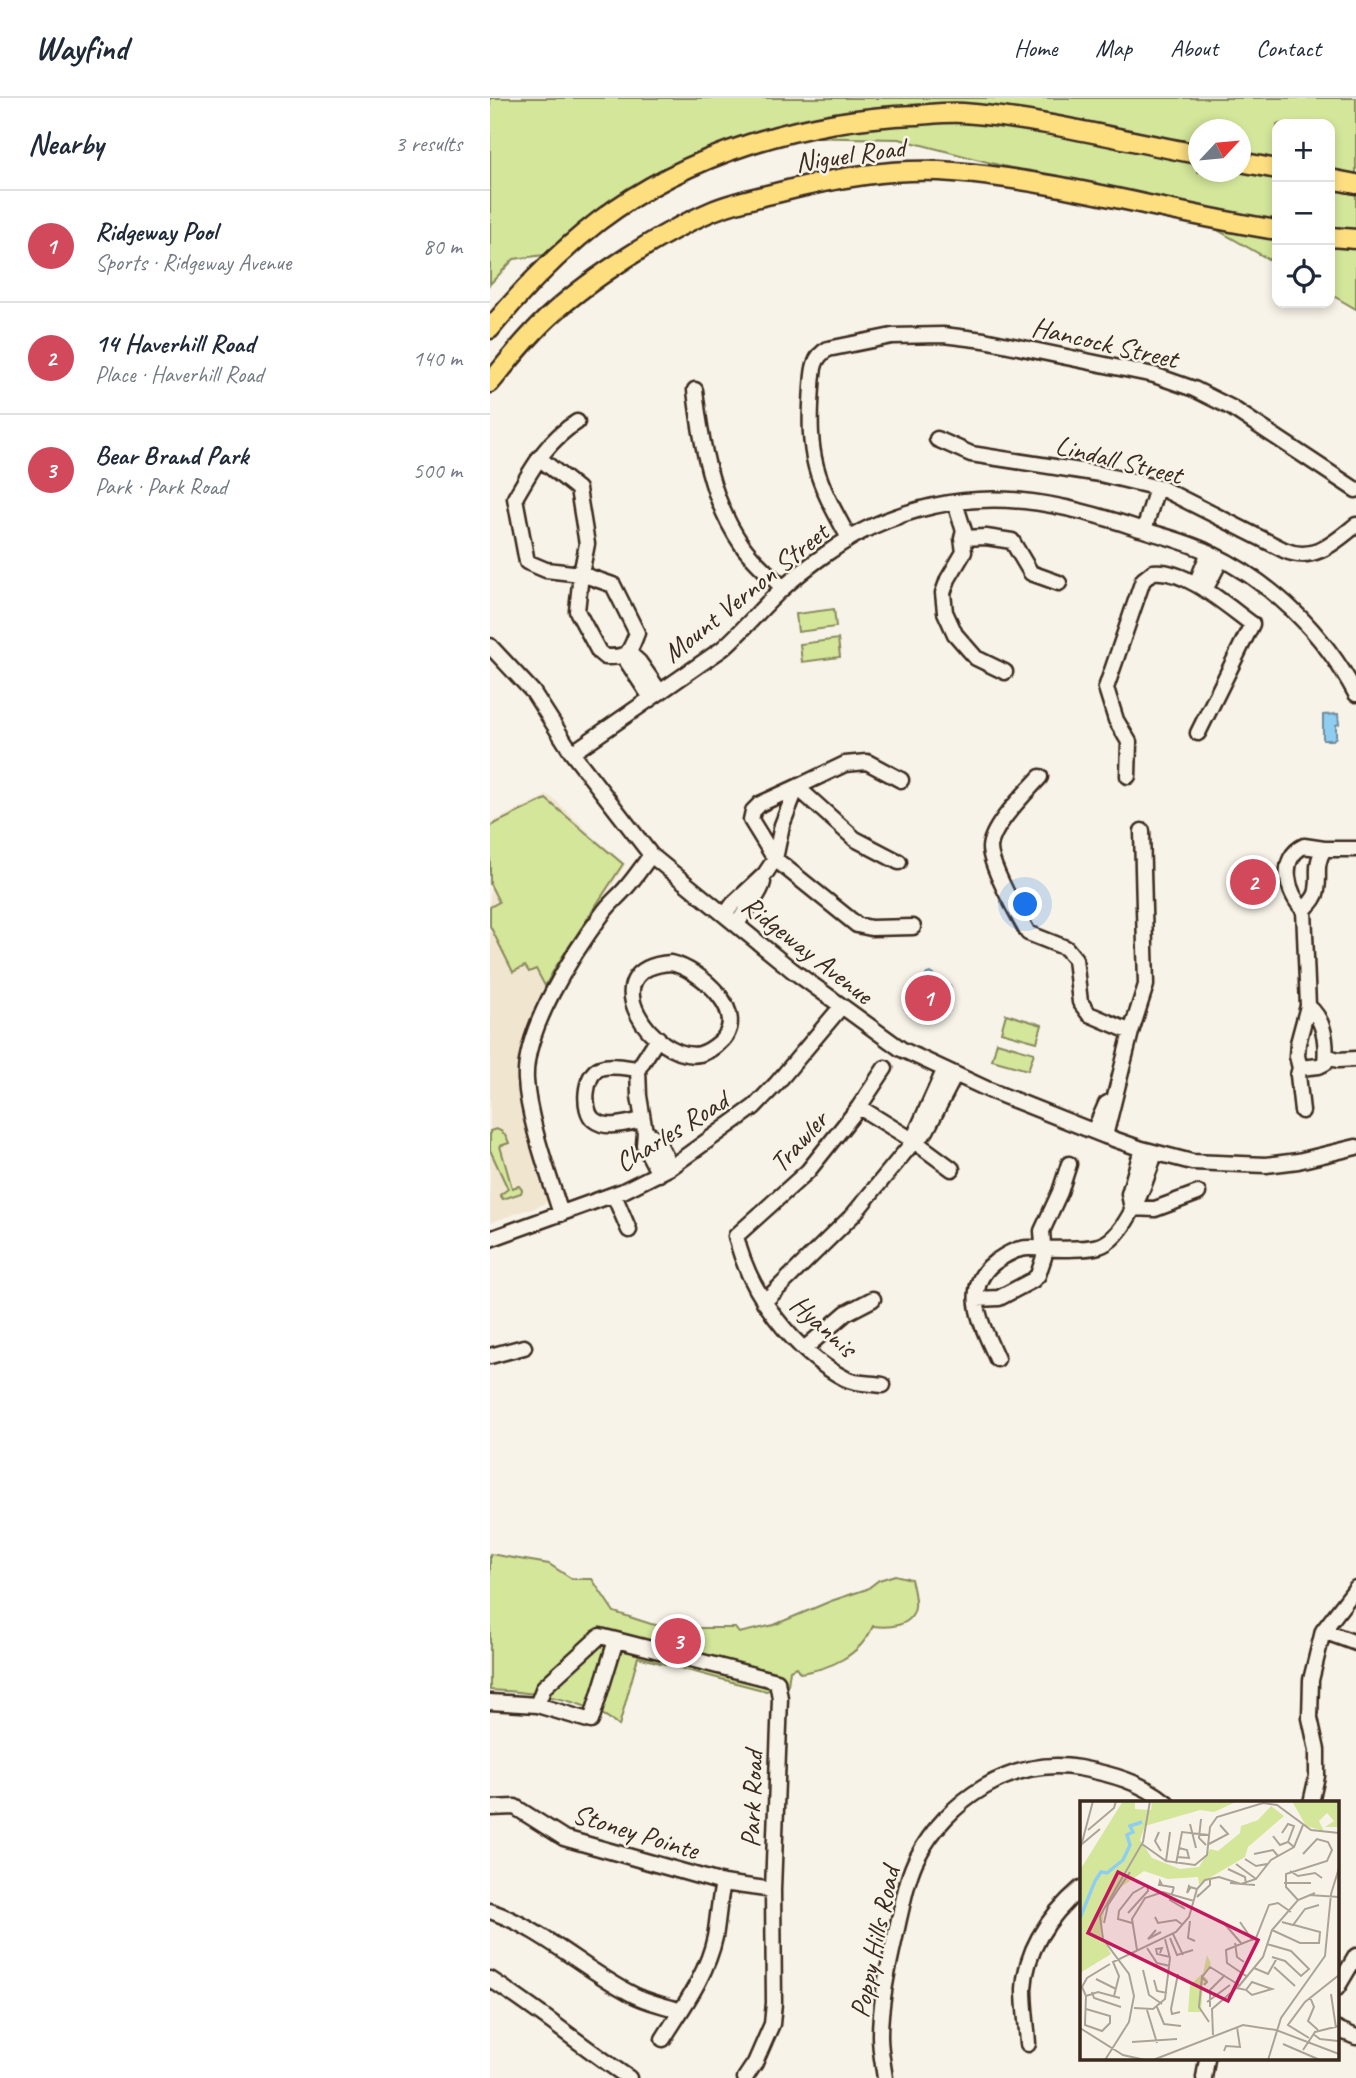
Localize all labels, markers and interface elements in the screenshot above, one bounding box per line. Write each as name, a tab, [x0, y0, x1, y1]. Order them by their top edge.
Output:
text: Wayfind	[35, 27, 128, 69]
text: Home	[1014, 33, 1057, 63]
text: Map	[1095, 33, 1132, 63]
text: About	[1170, 33, 1218, 63]
text: Contact	[1256, 33, 1321, 63]
north arrow	[1188, 119, 1251, 182]
map controls	[1272, 119, 1335, 308]
button: +	[1272, 119, 1335, 182]
text: Nearby	[28, 125, 104, 163]
text: 3 results	[395, 129, 462, 158]
street label: Niguel Road	[793, 129, 911, 180]
button: −	[1272, 182, 1335, 245]
text: Ridgeway Pool	[95, 215, 217, 248]
text: 1	[46, 232, 56, 261]
text: 80 m	[423, 232, 462, 261]
button: locate	[1272, 245, 1335, 308]
text: Sports · Ridgeway Avenue	[95, 248, 291, 277]
street label: Hancock Street	[1029, 309, 1184, 377]
text: 14 Haverhill Road	[95, 327, 254, 360]
text: 2	[46, 344, 56, 373]
text: 140 m	[413, 344, 462, 373]
text: Place · Haverhill Road	[95, 360, 263, 389]
street label: Lindall Street	[1052, 427, 1188, 493]
text: Bear Brand Park	[95, 439, 248, 472]
text: 3	[46, 456, 56, 485]
text: 500 m	[413, 456, 462, 485]
text: Park · Park Road	[95, 472, 227, 501]
street label: Mount Vernon Street	[655, 513, 837, 670]
pin: 2	[1230, 856, 1276, 908]
street label: Ridgeway Avenue	[735, 887, 882, 1013]
your location	[1008, 887, 1042, 921]
pin: 1	[905, 972, 951, 1024]
street label: Charles Road	[608, 1081, 738, 1180]
street label: Trawler	[762, 1101, 837, 1179]
street label: Hyannis	[783, 1286, 866, 1366]
pin: 3	[655, 1615, 701, 1667]
street label: Park Road	[732, 1746, 771, 1848]
street label: Stoney Pointe	[569, 1796, 705, 1868]
inset map	[1080, 1801, 1338, 2060]
street label: Poppy Hills Road	[841, 1860, 908, 2021]

